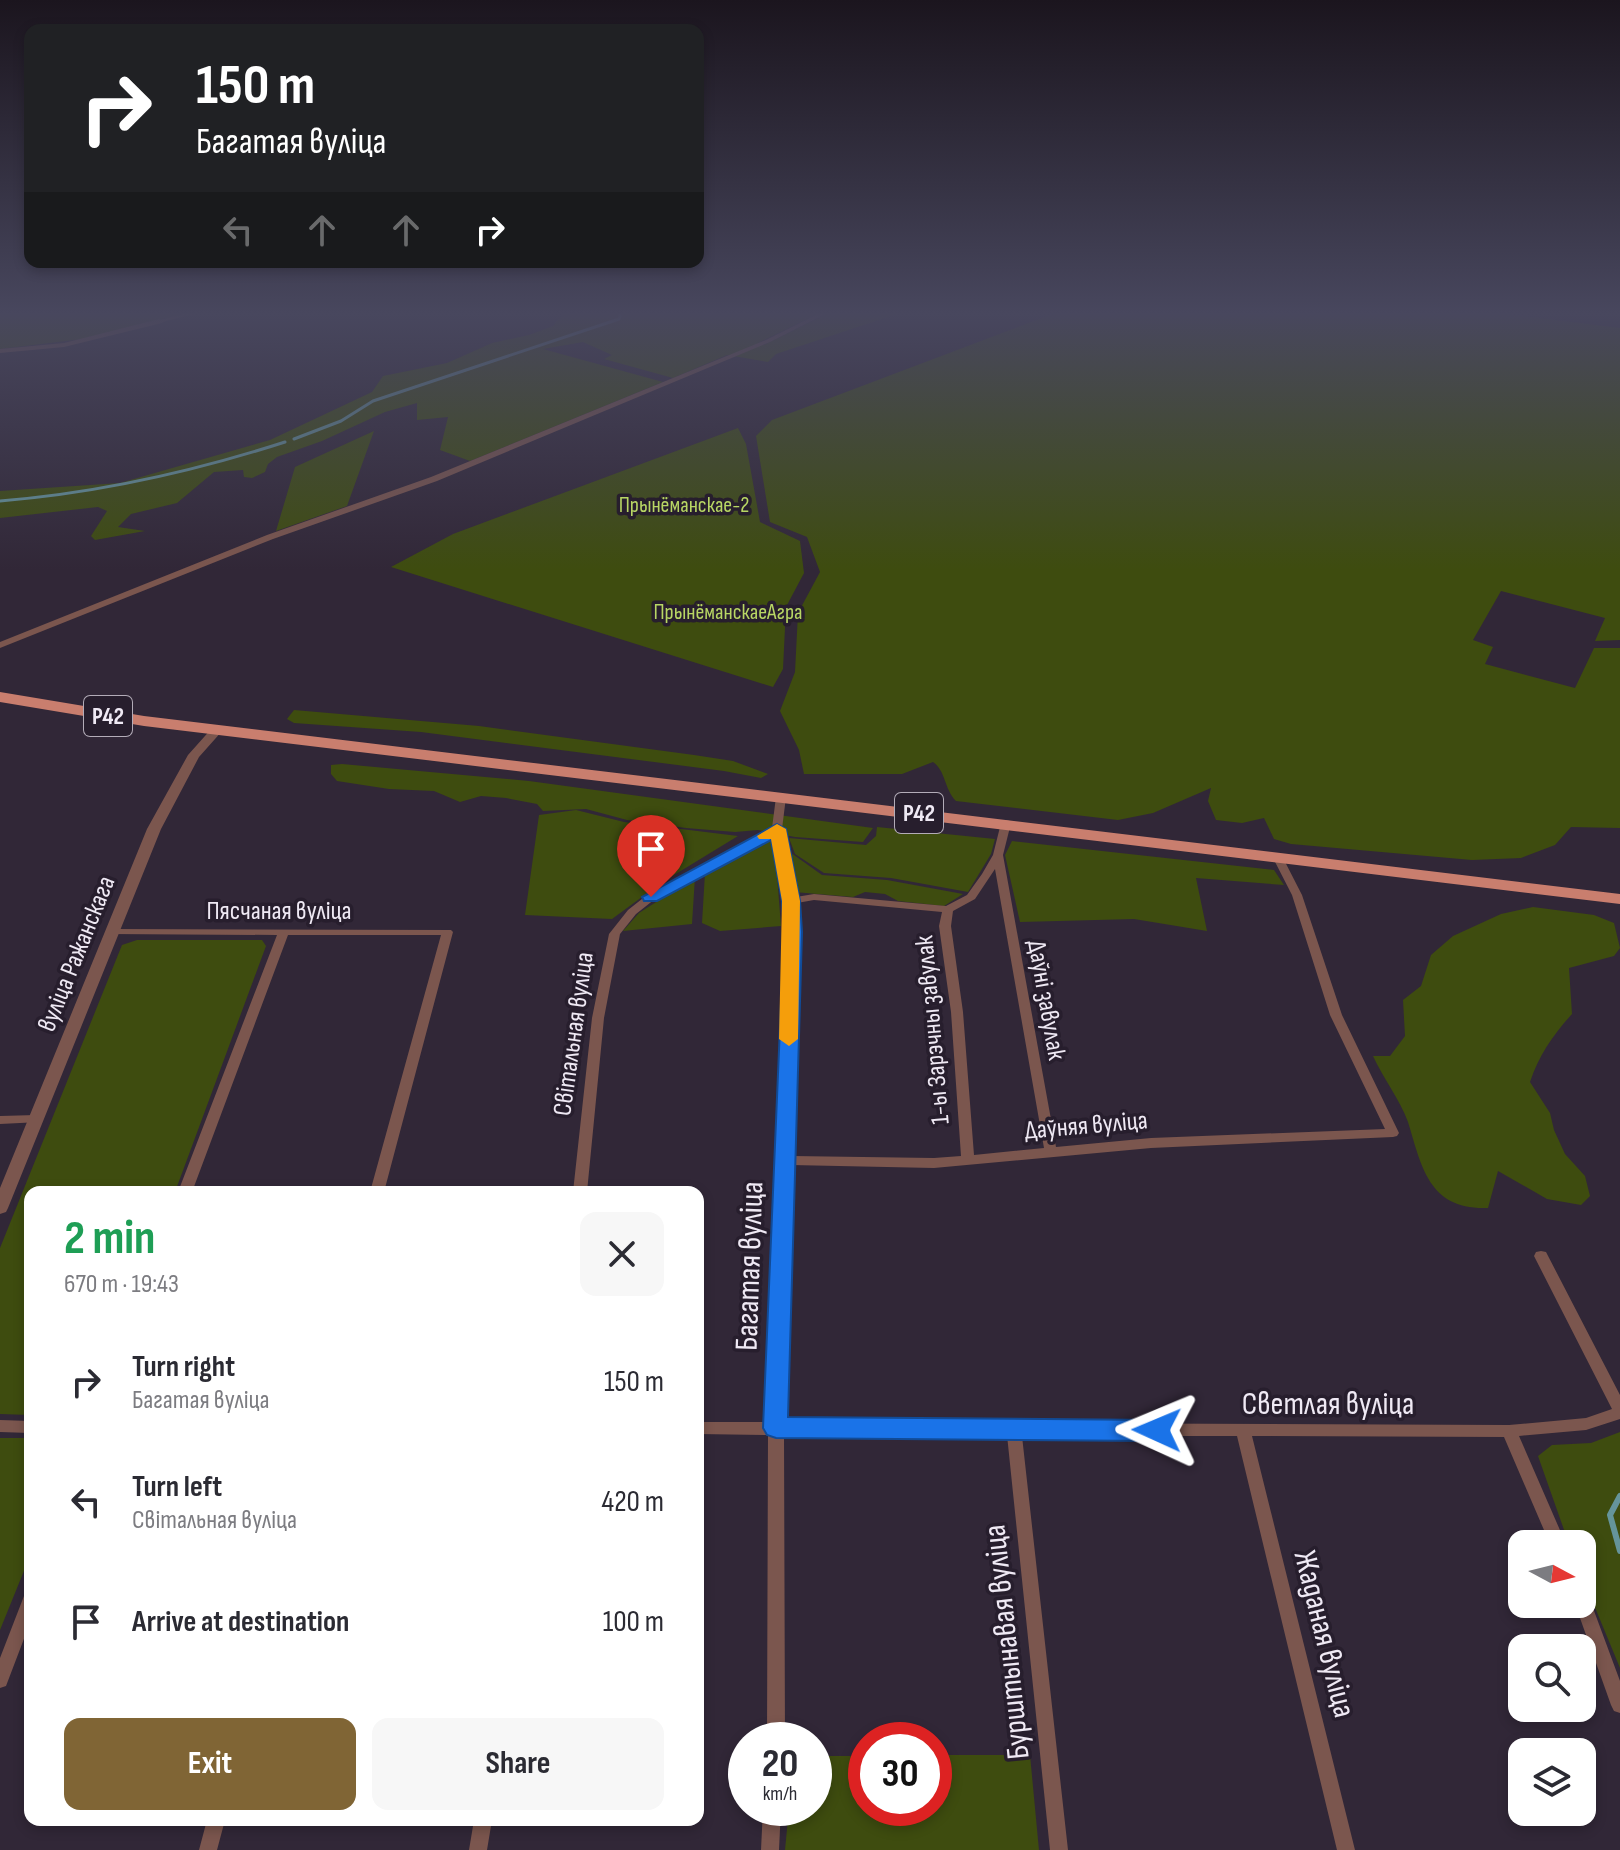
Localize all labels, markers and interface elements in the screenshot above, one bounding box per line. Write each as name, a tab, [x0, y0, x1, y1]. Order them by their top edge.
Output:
text: 150 m	[196, 53, 315, 120]
icon: right	[64, 56, 168, 160]
text: Багатая вуліца	[196, 121, 386, 164]
icon: left	[216, 208, 260, 252]
icon: ahead	[300, 208, 344, 252]
icon: ahead	[384, 208, 428, 252]
icon: right	[468, 208, 512, 252]
park label: Прынёманскае-2	[619, 492, 749, 519]
park label: ПрынёманскаеАгра	[653, 599, 803, 626]
road number: Р42	[84, 696, 132, 736]
road number: Р42	[895, 793, 943, 833]
pin	[617, 815, 685, 897]
icon: arrive	[629, 827, 673, 871]
street label: вуліца Ражанскага	[32, 872, 122, 1036]
street label: Пясчаная вуліца	[206, 896, 352, 927]
street label: 1-ы Зарэчны завулак	[909, 934, 957, 1126]
street label: Даўні завулак	[1020, 937, 1072, 1063]
street label: Світальная вуліца	[547, 950, 601, 1118]
street label: Даўняя вуліца	[1023, 1105, 1149, 1147]
street label: Багатая вуліца	[728, 1181, 772, 1351]
text: 2 min	[64, 1210, 155, 1267]
button: close	[580, 1212, 664, 1296]
text: 670 m · 19:43	[64, 1269, 179, 1300]
text: Turn right	[132, 1349, 235, 1385]
icon: right	[64, 1360, 108, 1404]
text: 150 m	[604, 1364, 664, 1400]
text: Багатая вуліца	[132, 1385, 270, 1416]
street label: Светлая вуліца	[1242, 1385, 1414, 1424]
position arrow	[1115, 1388, 1199, 1472]
text: Turn left	[132, 1469, 222, 1505]
icon: left	[64, 1480, 108, 1524]
text: 420 m	[602, 1484, 664, 1520]
text: Світальная вуліца	[132, 1505, 297, 1536]
street label: Бурштынавая вуліца	[975, 1523, 1039, 1761]
north arrow	[1508, 1530, 1596, 1618]
map controls	[1508, 1530, 1596, 1826]
street label: Жаданая вуліца	[1284, 1546, 1364, 1722]
icon: arrive	[64, 1600, 108, 1644]
text: Arrive at destination	[132, 1604, 349, 1640]
text: 100 m	[603, 1604, 664, 1640]
button: search	[1508, 1634, 1596, 1722]
button: Exit	[64, 1718, 356, 1810]
button: Share	[372, 1718, 664, 1810]
speed limit sign: 30	[848, 1722, 952, 1826]
button: layers	[1508, 1738, 1596, 1826]
text: 20	[762, 1740, 798, 1788]
text: km/h	[763, 1782, 797, 1806]

